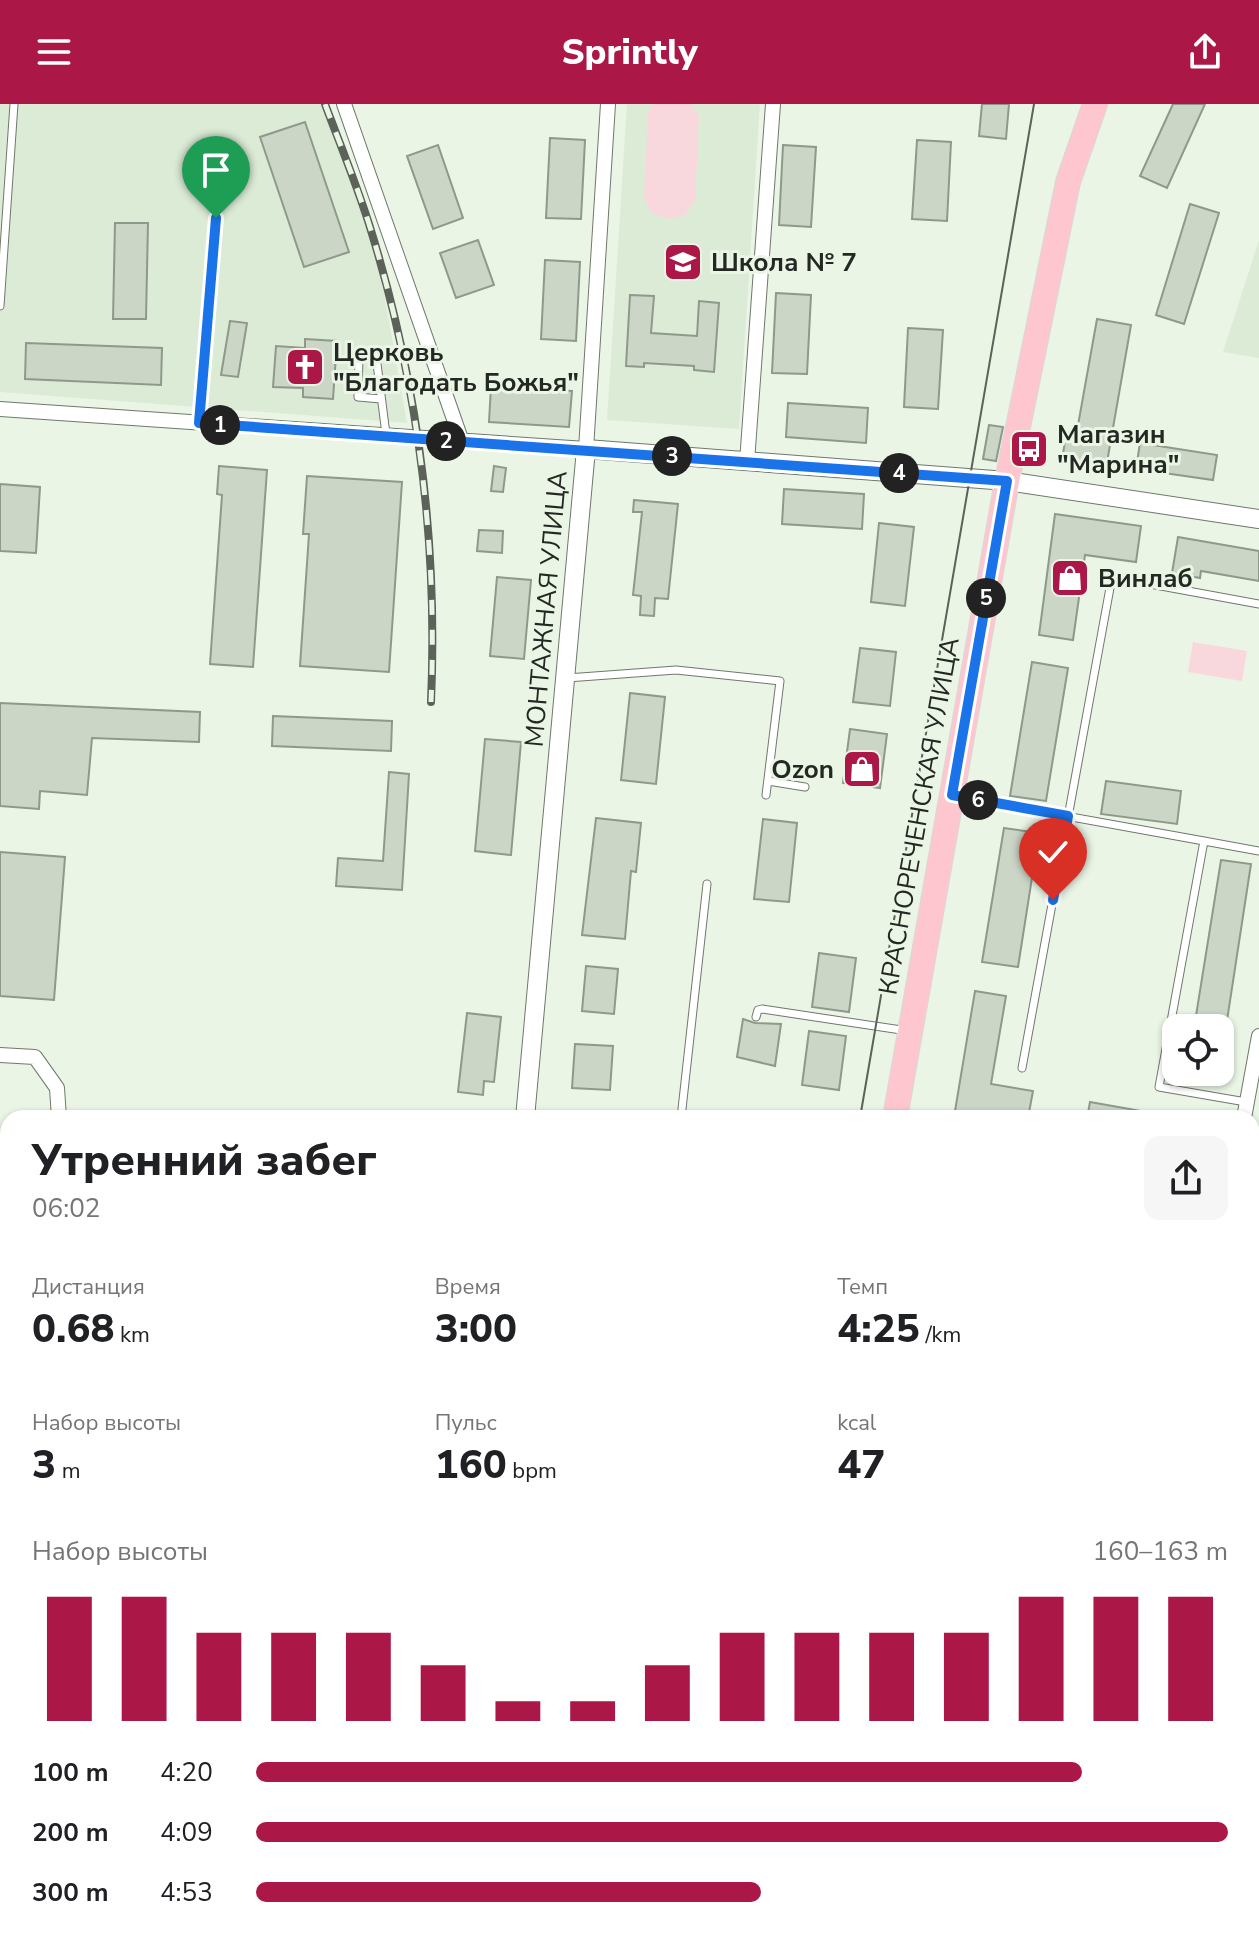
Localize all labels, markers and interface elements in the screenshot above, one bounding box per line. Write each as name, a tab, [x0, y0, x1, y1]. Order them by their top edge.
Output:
text: Sprintly	[561, 28, 698, 77]
icon: menu	[32, 30, 76, 74]
icon: share	[1183, 30, 1227, 74]
pin	[182, 136, 250, 218]
icon: arrive	[194, 148, 238, 192]
school or university icon: Школа № 7	[662, 241, 704, 283]
place label: Школа № 7	[711, 245, 857, 280]
place label: Церковь "Благодать Божья"	[333, 335, 579, 400]
church icon: Церковь "Благодать Божья"	[284, 346, 326, 388]
pin: 1	[200, 405, 240, 445]
text: 1	[213, 410, 227, 440]
place label: Магазин "Марина"	[1057, 417, 1179, 482]
pin: 2	[426, 421, 466, 461]
text: 2	[439, 426, 453, 456]
bus stop icon: Магазин "Марина"	[1008, 428, 1050, 470]
pin: 3	[652, 436, 692, 476]
text: 3	[665, 441, 679, 471]
pin: 4	[879, 453, 919, 493]
text: 4	[892, 458, 906, 488]
street label: МОНТАЖНАЯ УЛИЦА	[516, 469, 576, 749]
shop icon: Винлаб	[1049, 557, 1091, 599]
place label: Винлаб	[1098, 561, 1193, 596]
pin: 5	[966, 578, 1006, 618]
text: 5	[979, 583, 993, 613]
street label: КРАСНОРЕЧЕНСКАЯ УЛИЦА	[870, 634, 968, 997]
shop icon: Ozon	[841, 748, 883, 790]
place label: Ozon	[771, 752, 834, 787]
pin: 6	[958, 780, 998, 820]
text: 6	[971, 785, 985, 815]
pin	[1019, 818, 1087, 900]
icon: check	[1031, 830, 1075, 874]
map controls	[1162, 1014, 1234, 1086]
button: locate	[1162, 1014, 1234, 1086]
text: Утренний забег	[32, 1131, 377, 1191]
button: share	[1144, 1136, 1228, 1220]
text: 06:02	[32, 1191, 100, 1226]
text: Дистанция	[32, 1272, 145, 1302]
text: Время	[435, 1272, 501, 1302]
text: Темп	[837, 1272, 888, 1302]
text: 0.68	[32, 1302, 114, 1356]
text: 3:00	[435, 1302, 517, 1356]
text: 4:25	[837, 1302, 920, 1356]
text: km	[114, 1320, 150, 1350]
text: /km	[920, 1320, 961, 1350]
text: Набор высоты	[32, 1408, 181, 1438]
text: Пульс	[435, 1408, 497, 1438]
text: kcal	[837, 1408, 876, 1438]
text: 3	[32, 1438, 56, 1492]
text: 160	[435, 1438, 507, 1492]
text: 47	[837, 1438, 885, 1492]
text: m	[56, 1456, 81, 1486]
text: bpm	[507, 1456, 557, 1486]
text: Набор высоты	[32, 1534, 208, 1569]
text: 160–163 m	[1092, 1534, 1228, 1569]
text: 100 m	[32, 1755, 109, 1790]
text: 4:20	[160, 1755, 213, 1790]
text: 200 m	[32, 1815, 109, 1850]
text: 4:09	[160, 1815, 213, 1850]
text: 300 m	[32, 1875, 109, 1910]
text: 4:53	[160, 1875, 213, 1910]

